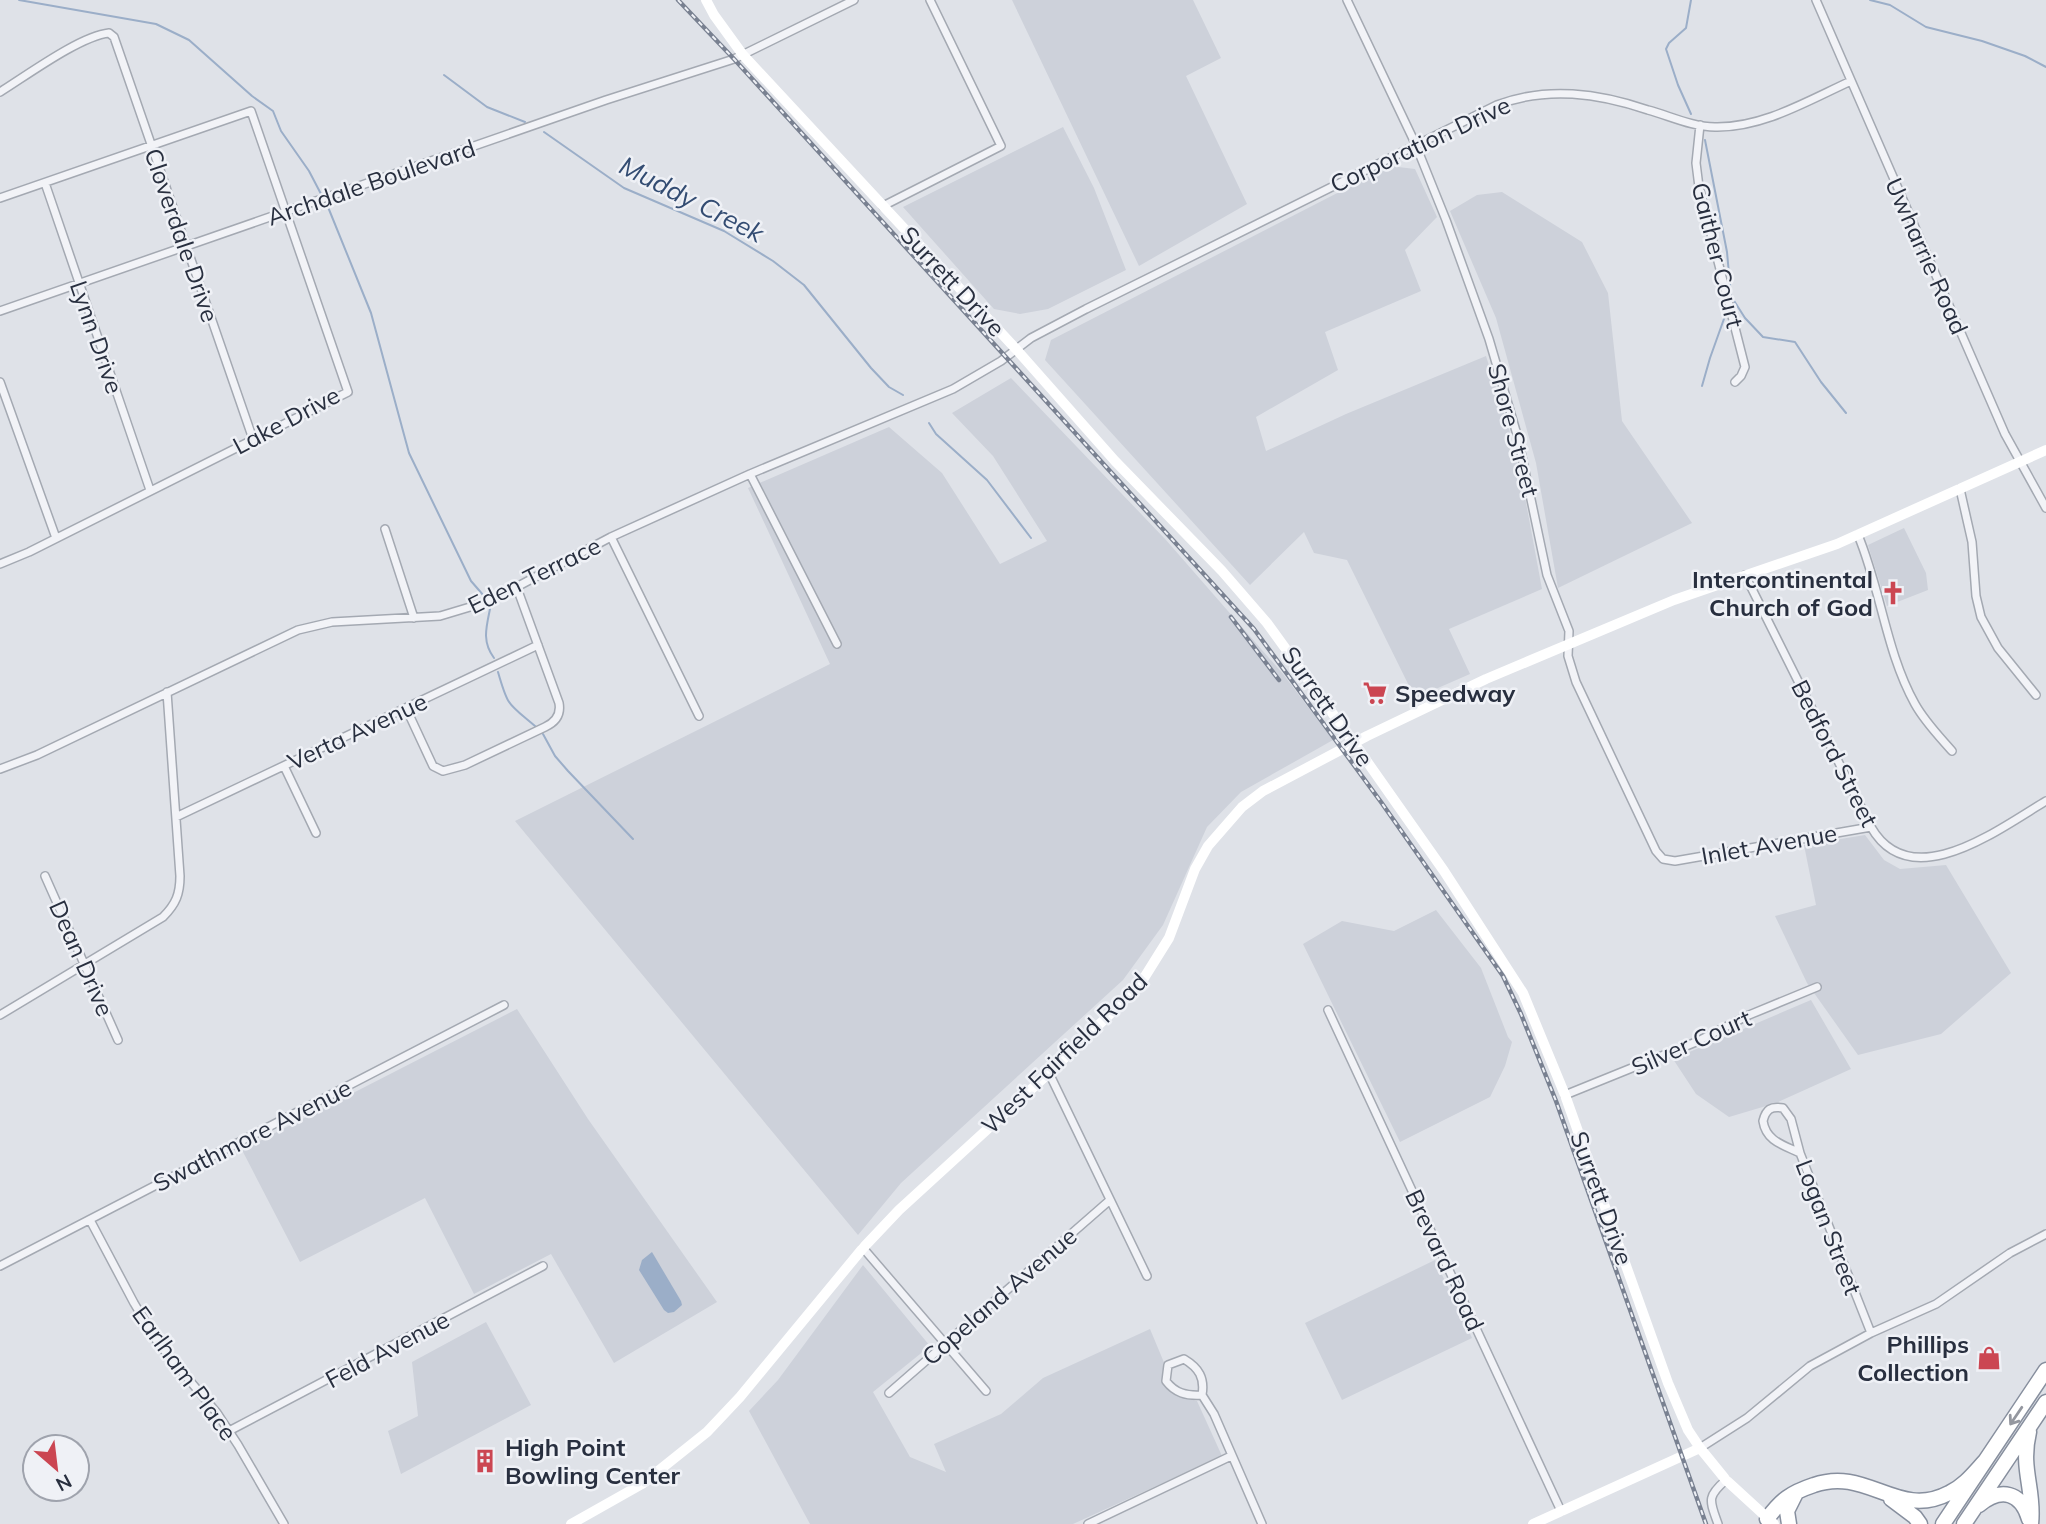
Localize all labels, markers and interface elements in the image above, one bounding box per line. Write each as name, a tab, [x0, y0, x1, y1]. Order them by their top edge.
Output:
street label: Corporation Drive	[1325, 89, 1515, 199]
street label: Archdale Boulevard	[263, 132, 479, 232]
street label: Cloverdale Drive	[138, 144, 226, 326]
water label: Muddy Creek	[614, 148, 770, 250]
street label: Uwharrie Road	[1879, 173, 1975, 339]
street label: Gaither Court	[1685, 179, 1751, 331]
street label: Surrett Drive	[894, 220, 1012, 342]
street label: Lynn Drive	[64, 277, 130, 397]
street label: Shore Street	[1482, 360, 1546, 500]
street label: Lake Drive	[227, 379, 345, 461]
street label: Eden Terrace	[463, 530, 605, 620]
place label: Intercontinental Church of God	[1692, 564, 1873, 622]
church icon: Intercontinental Church of God	[1879, 579, 1907, 607]
street label: Surrett Drive	[1276, 640, 1380, 772]
street label: Bedford Street	[1785, 675, 1885, 831]
place label: Speedway	[1395, 678, 1516, 708]
supermarket icon: Speedway	[1361, 679, 1389, 707]
street label: Verta Avenue	[283, 686, 431, 776]
street label: Inlet Avenue	[1699, 817, 1839, 871]
street label: Dean Drive	[43, 895, 121, 1021]
street label: West Fairfield Road	[975, 966, 1153, 1140]
street label: Silver Court	[1626, 1002, 1756, 1082]
street label: Swathmore Avenue	[148, 1072, 356, 1198]
street label: Surrett Drive	[1564, 1127, 1640, 1269]
street label: Logan Street	[1790, 1155, 1868, 1299]
street label: Brevard Road	[1399, 1184, 1491, 1336]
street label: Copeland Avenue	[916, 1221, 1082, 1371]
street label: Earlham Place	[126, 1300, 244, 1446]
street label: Feld Avenue	[320, 1304, 454, 1394]
place label: Phillips Collection	[1857, 1329, 1969, 1387]
shop icon: Phillips Collection	[1975, 1344, 2003, 1372]
one-way arrow	[2009, 1405, 2023, 1425]
place label: High Point Bowling Center	[505, 1432, 681, 1490]
north arrow	[21, 1433, 91, 1503]
building icon: High Point Bowling Center	[471, 1447, 499, 1475]
text: N	[52, 1469, 76, 1497]

